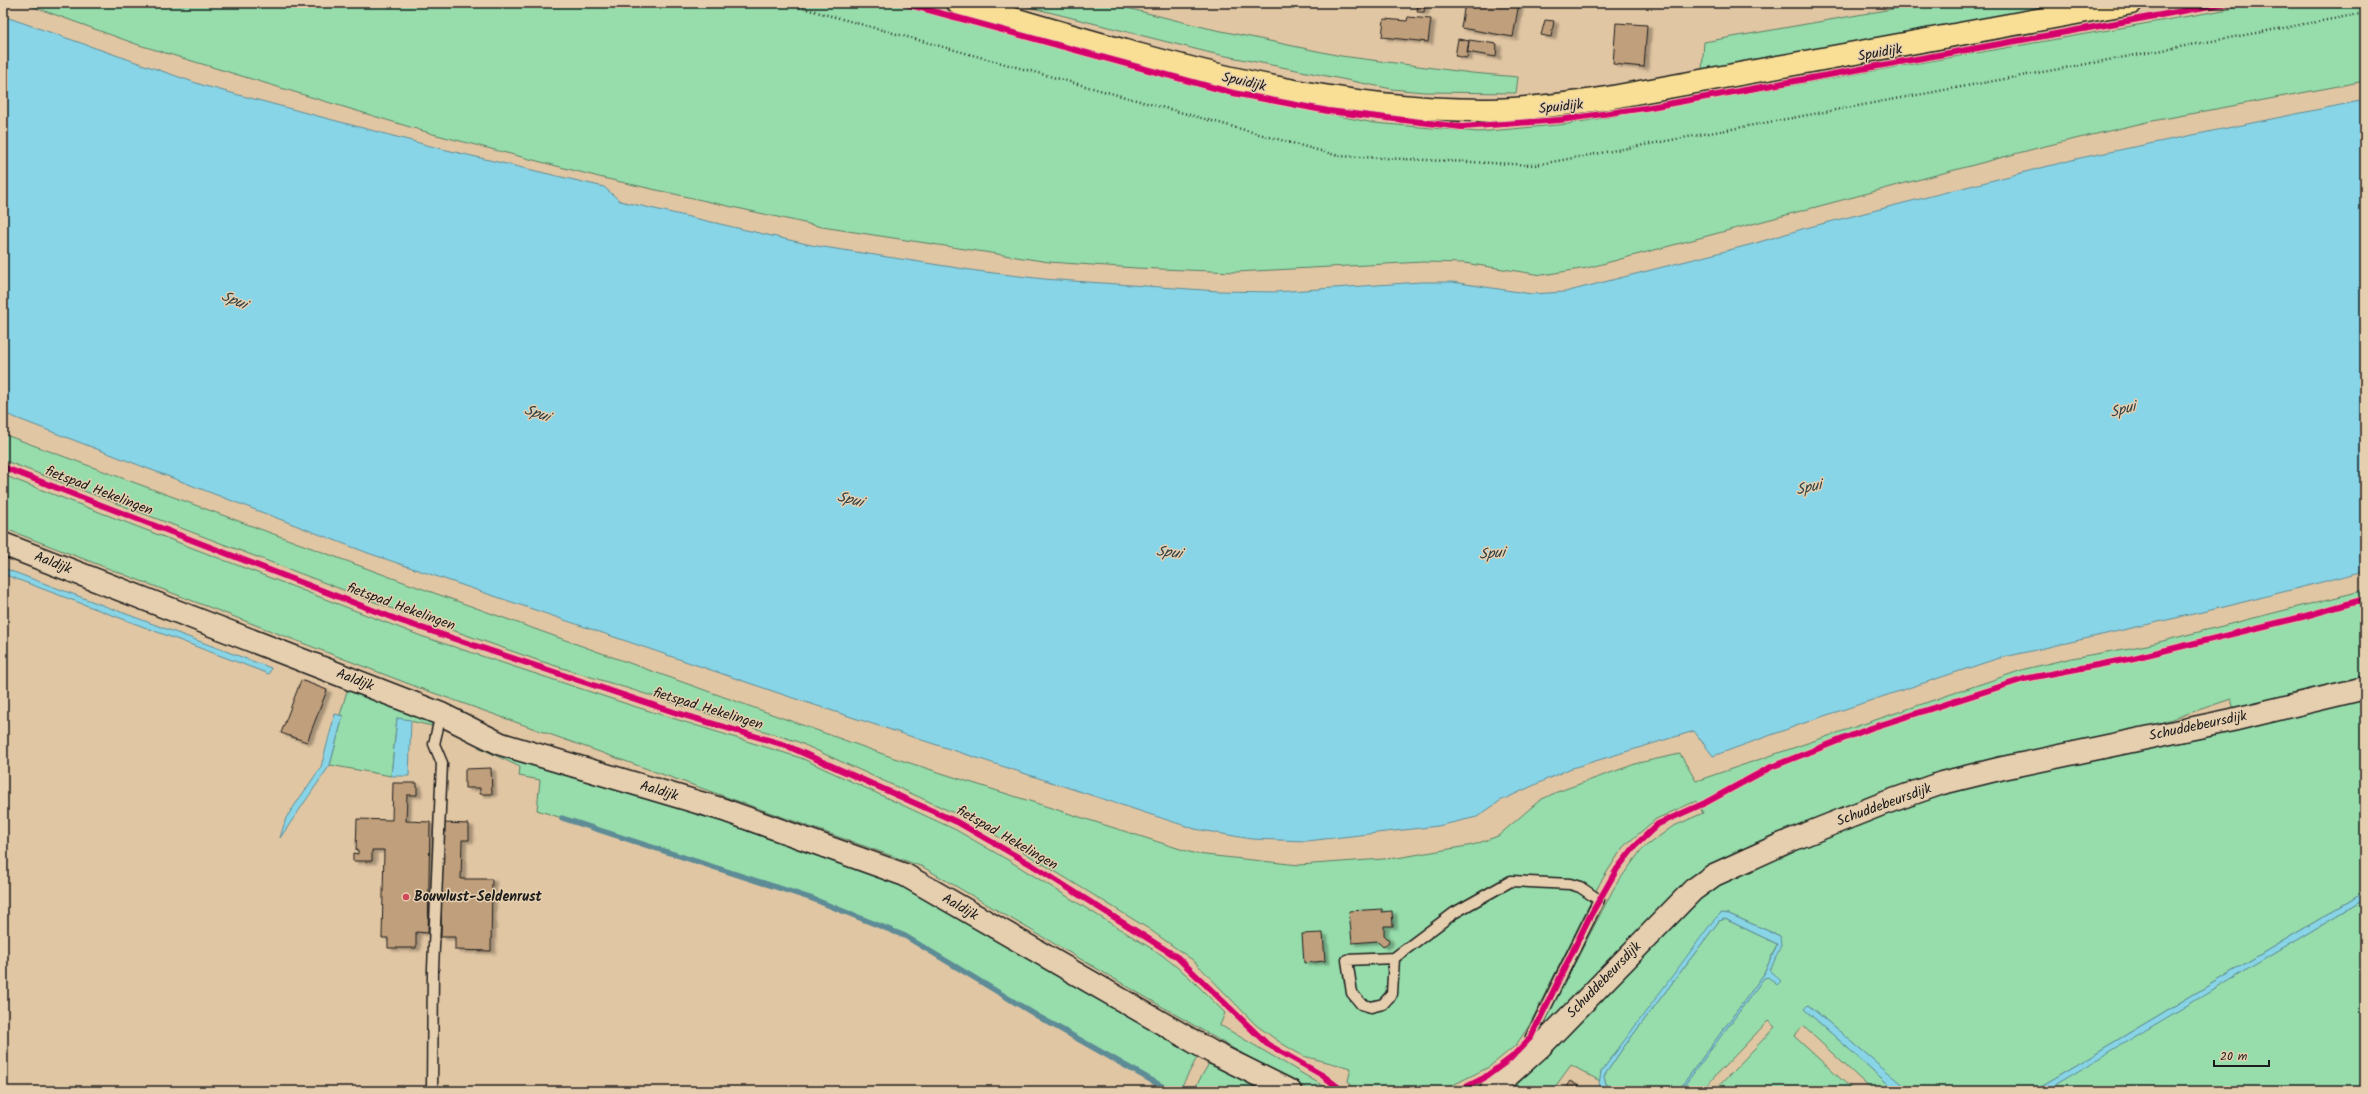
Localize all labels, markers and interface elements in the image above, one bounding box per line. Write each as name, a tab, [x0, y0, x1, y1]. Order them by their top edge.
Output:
street label: Spuidijk	[1856, 38, 1904, 68]
street label: Spuidijk	[1220, 66, 1269, 98]
street label: Spuidijk	[1538, 94, 1585, 120]
water label: Spui	[217, 285, 254, 318]
water label: Spui	[2107, 394, 2142, 425]
water label: Spui	[521, 398, 556, 431]
street label: fietspad Hekelingen	[42, 460, 156, 522]
water label: Spui	[1794, 473, 1828, 503]
water label: Spui	[835, 485, 869, 516]
water label: Spui	[1155, 540, 1187, 567]
water label: Spui	[1478, 541, 1509, 567]
street label: Aaldijk	[31, 546, 76, 580]
street label: fietspad Hekelingen	[344, 577, 458, 637]
street label: Aaldijk	[333, 663, 378, 697]
street label: fietspad Hekelingen	[650, 682, 766, 736]
street label: Schuddebeursdijk	[2147, 705, 2249, 747]
street label: Aaldijk	[637, 775, 681, 807]
street label: Schuddebeursdijk	[1833, 777, 1935, 832]
street label: fietspad Hekelingen	[952, 800, 1062, 876]
place label: Bouwlust-Seldenrust	[414, 886, 543, 908]
street label: Aaldijk	[938, 888, 983, 926]
marker: Bouwlust-Seldenrust	[401, 892, 411, 902]
street label: Schuddebeursdijk	[1561, 936, 1647, 1023]
scale bar	[2214, 1042, 2269, 1068]
text: 20 m	[2220, 1047, 2248, 1066]

